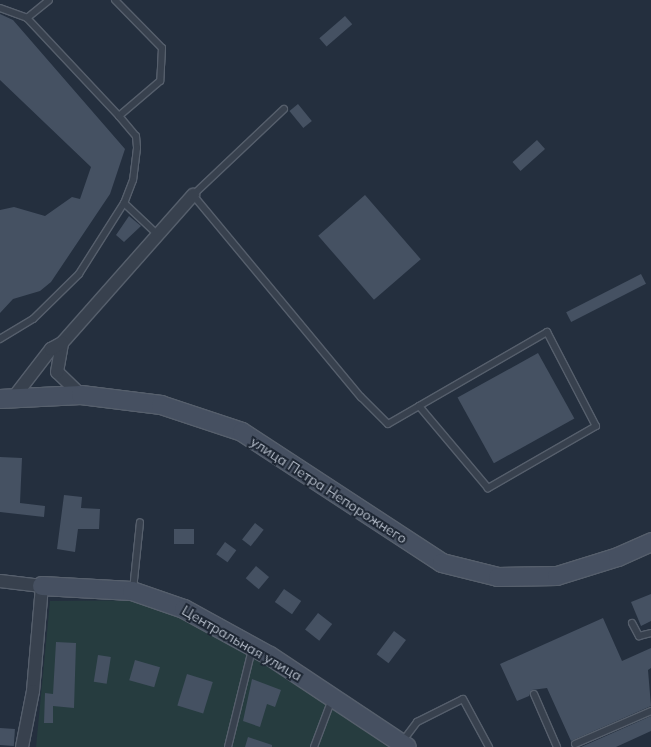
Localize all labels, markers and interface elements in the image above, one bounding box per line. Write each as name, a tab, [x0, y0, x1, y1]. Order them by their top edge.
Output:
street label: улица Петра Непорожнего	[248, 433, 410, 547]
street label: Центральная улица	[179, 602, 305, 684]

